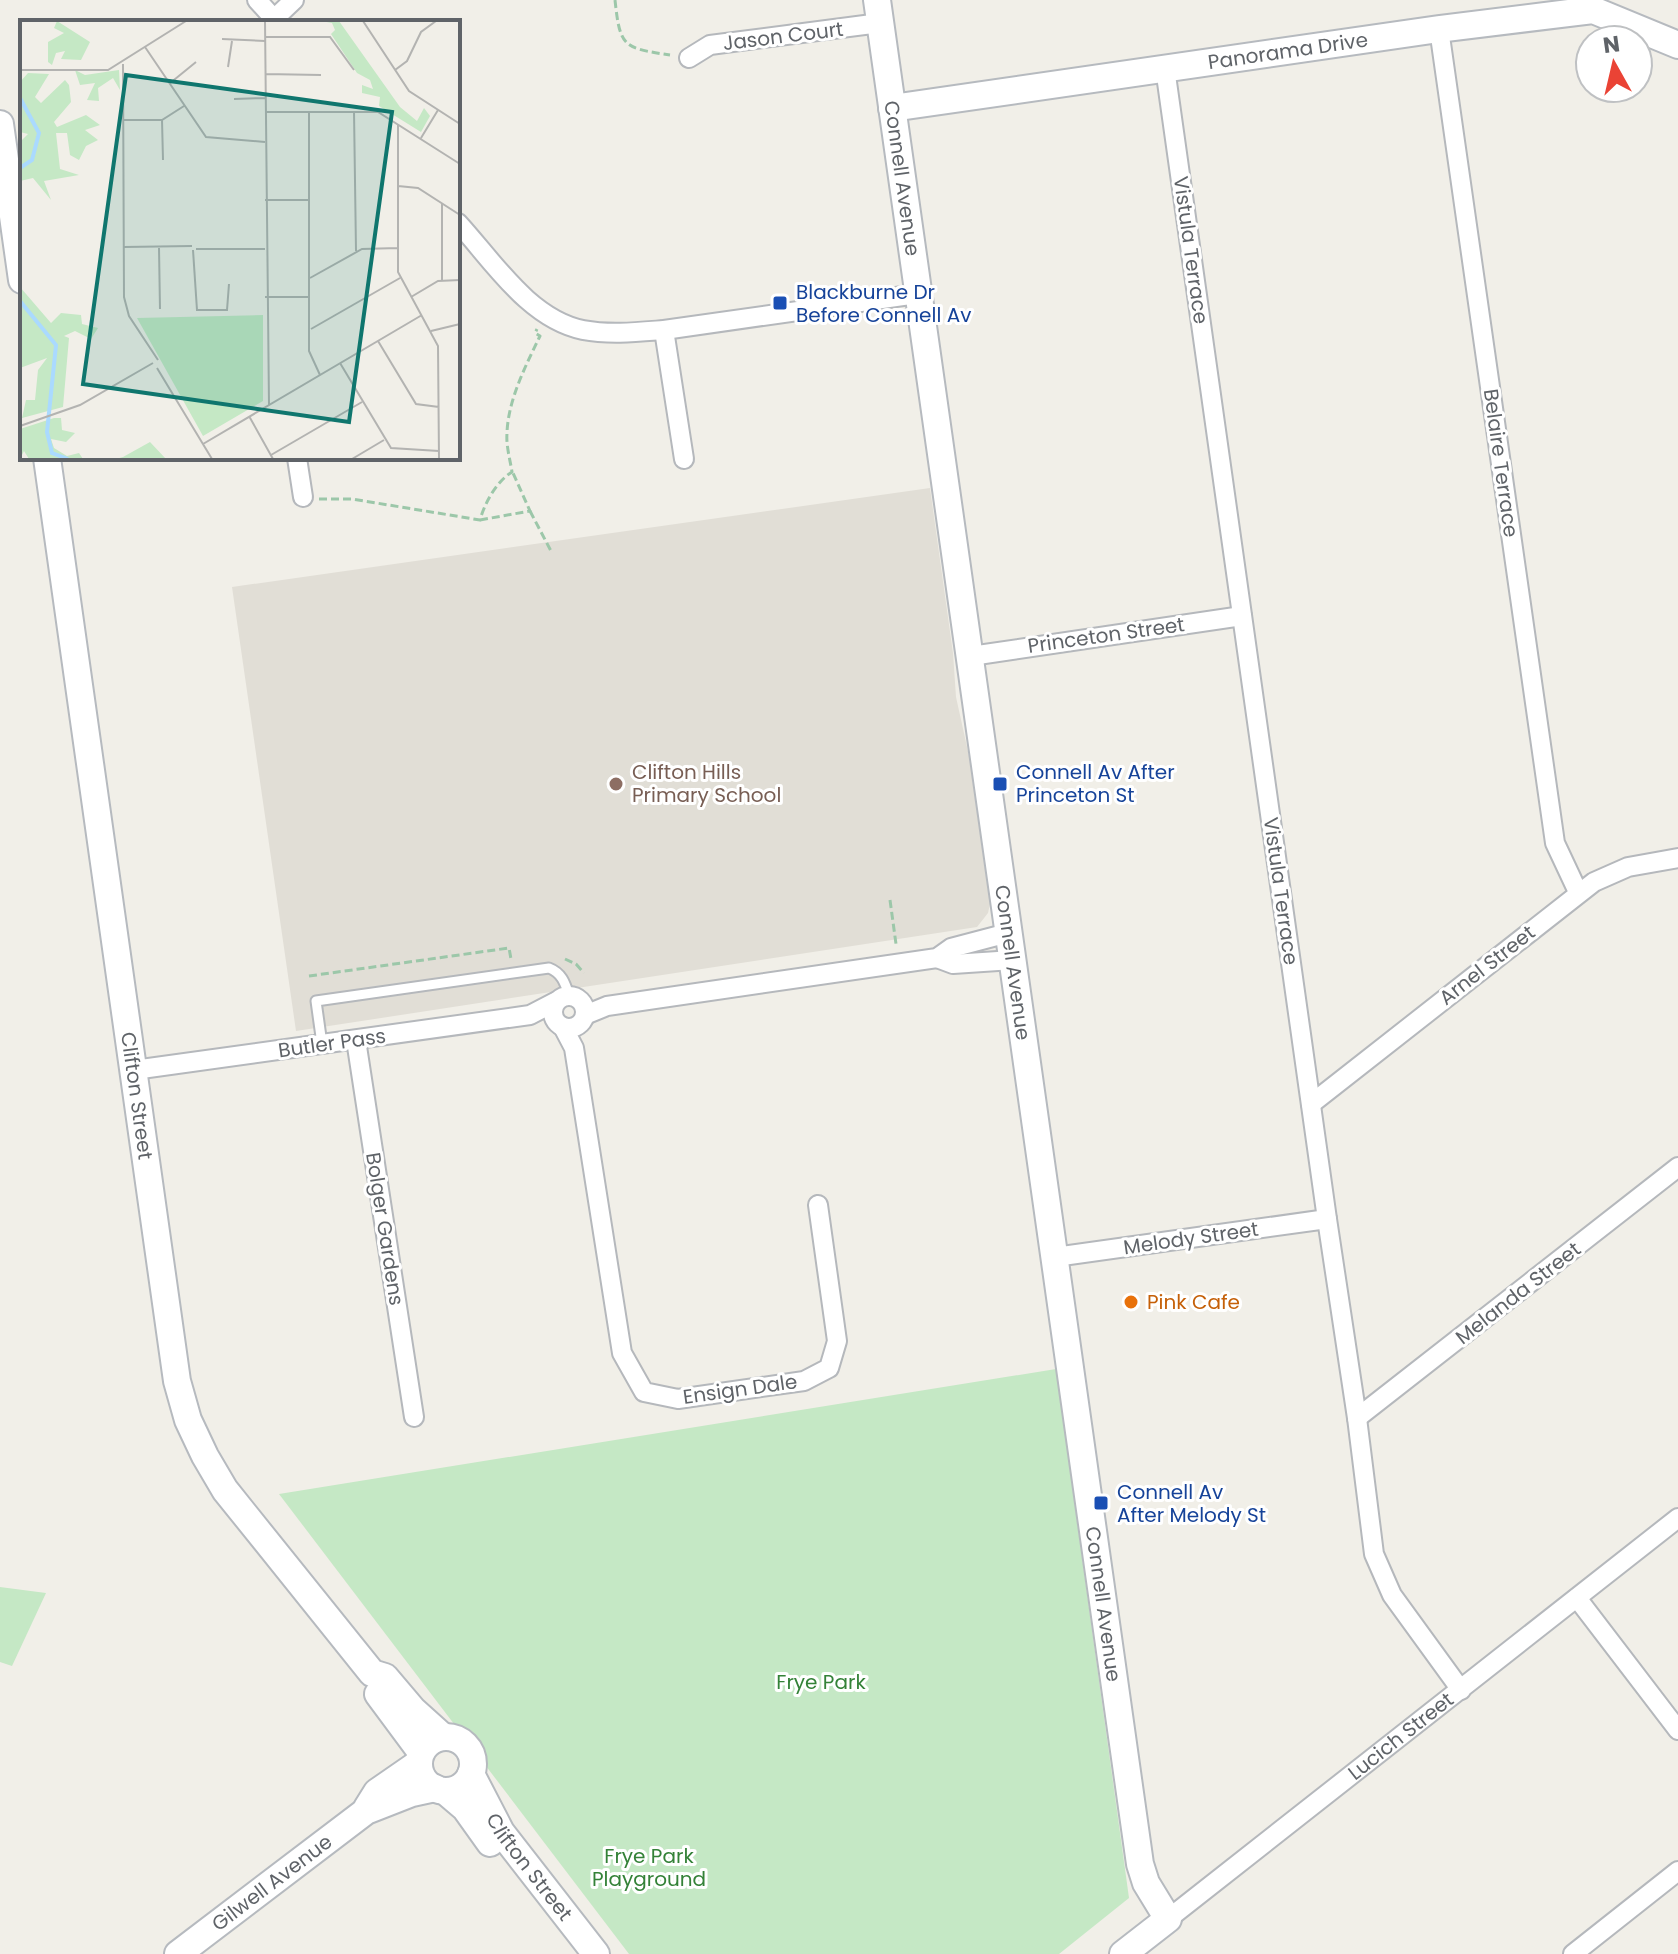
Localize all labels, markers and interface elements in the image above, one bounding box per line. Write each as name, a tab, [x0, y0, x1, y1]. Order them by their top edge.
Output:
street label: Jason Court	[721, 15, 845, 57]
inset map	[20, 20, 460, 460]
north arrow	[1574, 24, 1654, 104]
street label: Panorama Drive	[1206, 25, 1370, 76]
text: N	[1601, 28, 1622, 61]
street label: Connell Avenue	[877, 99, 927, 258]
street label: Vistula Terrace	[1167, 174, 1215, 326]
place label: Blackburne Dr Before Connell Av	[796, 278, 971, 329]
marker: Blackburne Dr Before Connell Av	[771, 294, 789, 312]
street label: Belaire Terrace	[1477, 387, 1525, 539]
street label: Princeton Street	[1026, 610, 1186, 660]
place label: Clifton Hills Primary School	[632, 758, 781, 809]
place label: Connell Av After Princeton St	[1016, 758, 1175, 809]
marker: Clifton Hills Primary School	[607, 775, 625, 793]
marker: Connell Av After Princeton St	[991, 775, 1009, 793]
street label: Vistula Terrace	[1257, 815, 1305, 967]
street label: Connell Avenue	[988, 883, 1038, 1042]
street label: Arnel Street	[1433, 919, 1541, 1011]
street label: Butler Pass	[276, 1022, 388, 1064]
street label: Clifton Street	[114, 1030, 160, 1161]
street label: Bolger Gardens	[359, 1151, 411, 1307]
street label: Melody Street	[1122, 1215, 1260, 1261]
street label: Melanda Street	[1450, 1235, 1586, 1351]
place label: Pink Cafe	[1147, 1288, 1240, 1316]
marker: Pink Cafe	[1122, 1293, 1140, 1311]
street label: Ensign Dale	[681, 1367, 799, 1411]
place label: Connell Av After Melody St	[1117, 1478, 1266, 1529]
marker: Connell Av After Melody St	[1092, 1494, 1110, 1512]
street label: Connell Avenue	[1079, 1525, 1128, 1684]
park label: Frye Park	[776, 1668, 866, 1696]
street label: Lucich Street	[1342, 1686, 1459, 1786]
street label: Clifton Street	[480, 1808, 579, 1927]
street label: Gilwell Avenue	[206, 1828, 338, 1937]
park label: Frye Park Playground	[592, 1842, 706, 1893]

